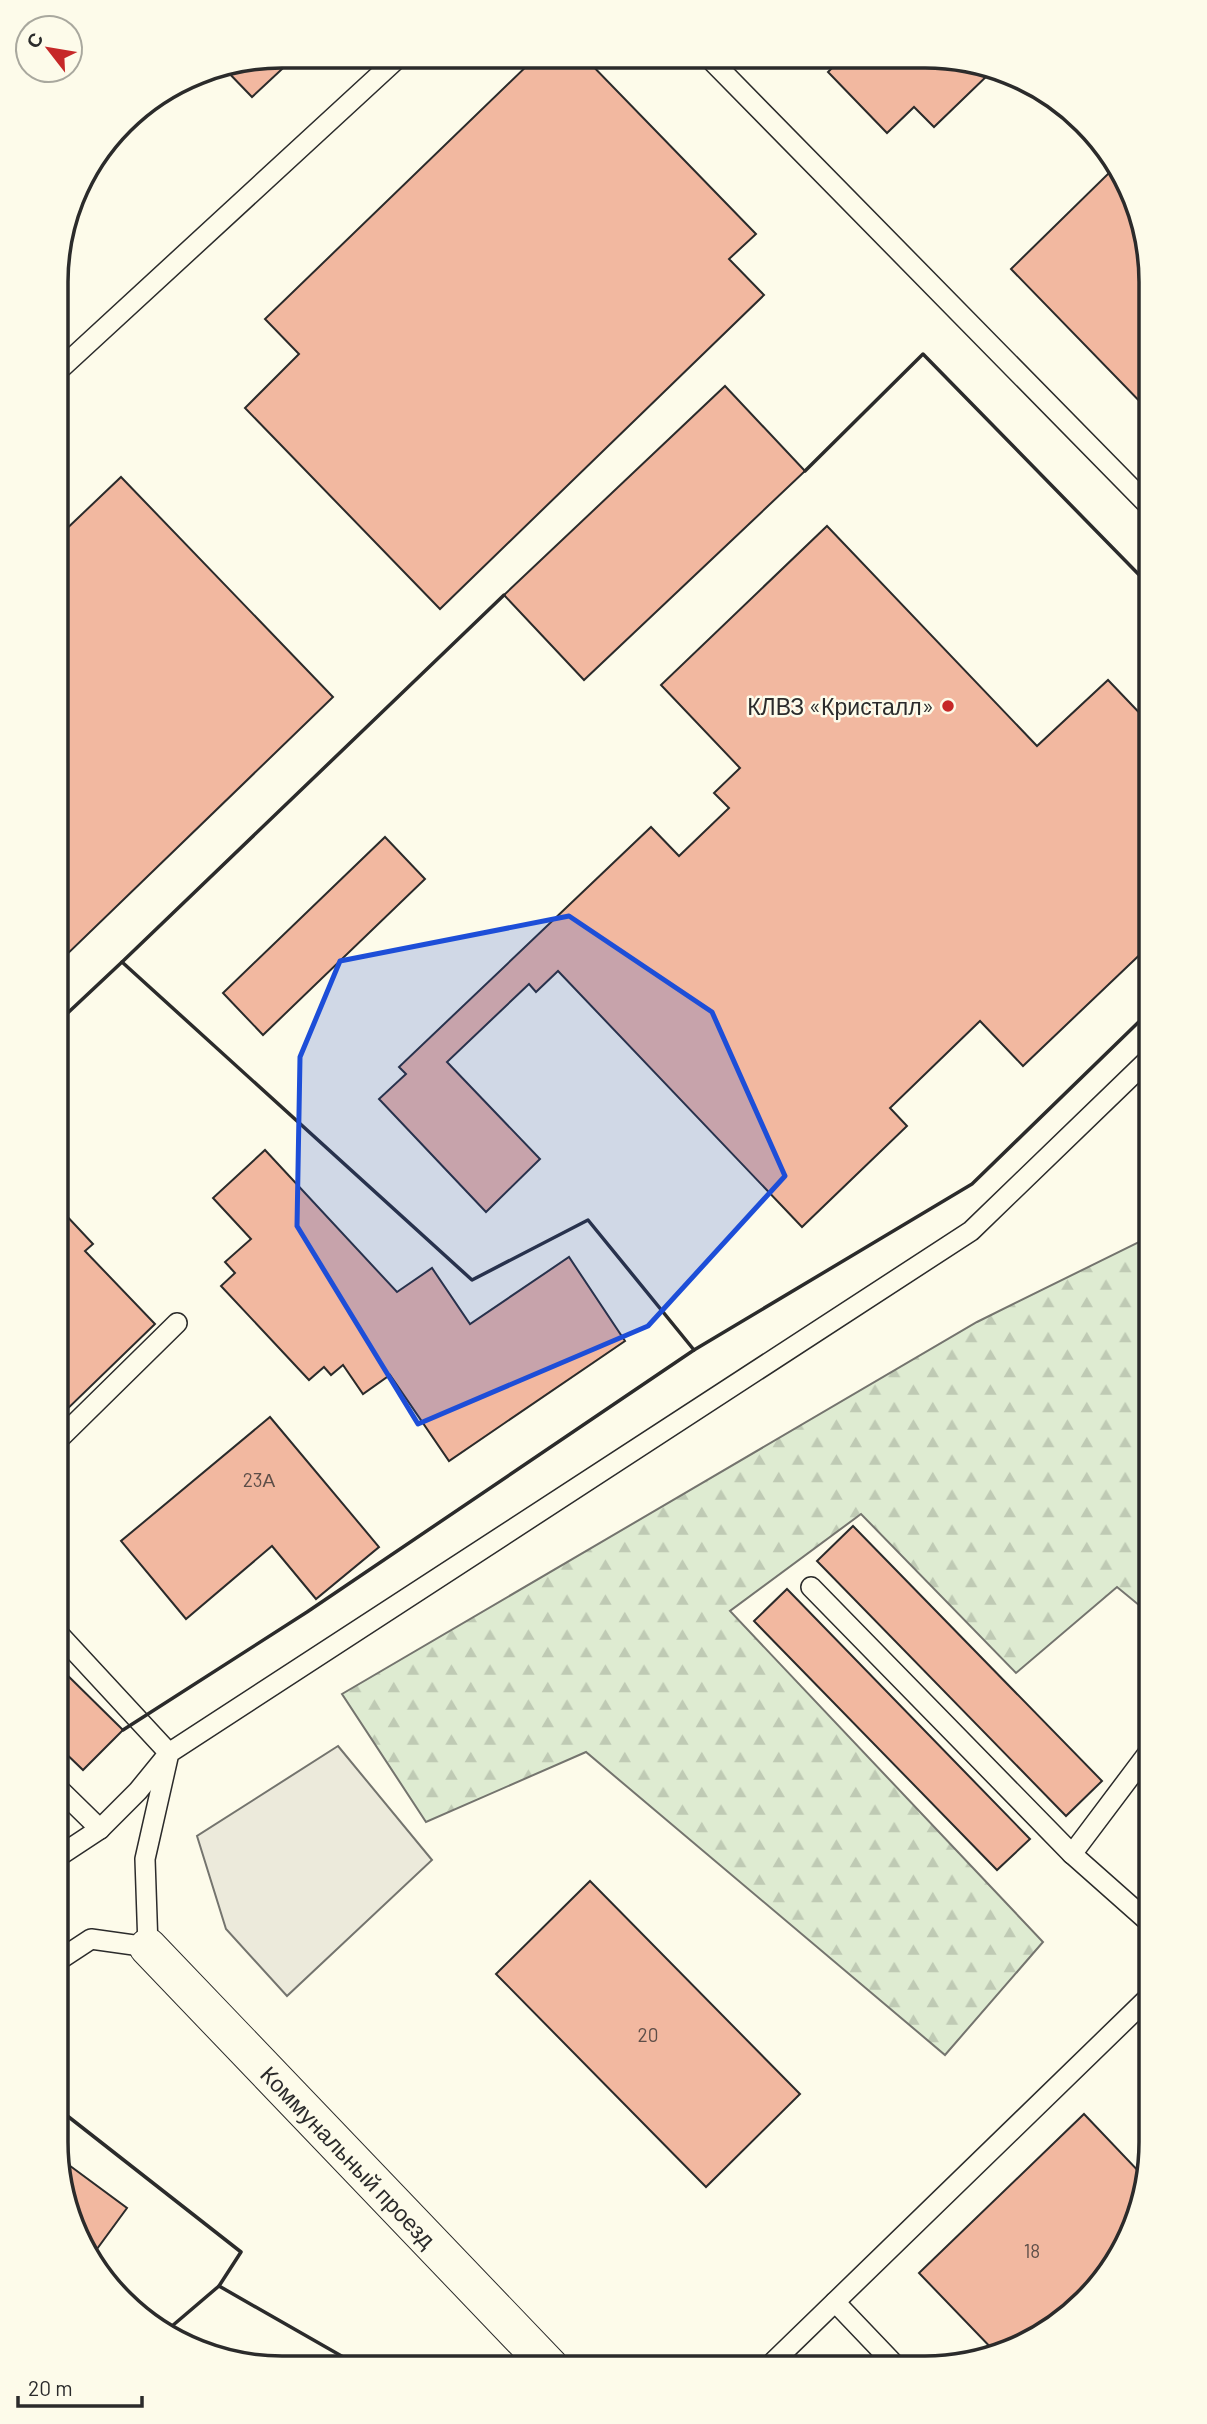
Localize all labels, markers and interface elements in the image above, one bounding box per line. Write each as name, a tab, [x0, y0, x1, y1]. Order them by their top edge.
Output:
north arrow	[14, 14, 84, 84]
text: С	[21, 28, 48, 52]
place label: КЛВЗ «Кристалл»	[747, 692, 934, 720]
marker: КЛВЗ «Кристалл»	[940, 698, 956, 714]
house number: 23А	[243, 1468, 276, 1491]
house number: 20	[638, 2023, 658, 2046]
street label: Коммунальный проезд	[255, 2060, 442, 2254]
house number: 18	[1024, 2239, 1040, 2262]
scale bar	[18, 2364, 142, 2408]
text: 20 m	[28, 2375, 73, 2400]

